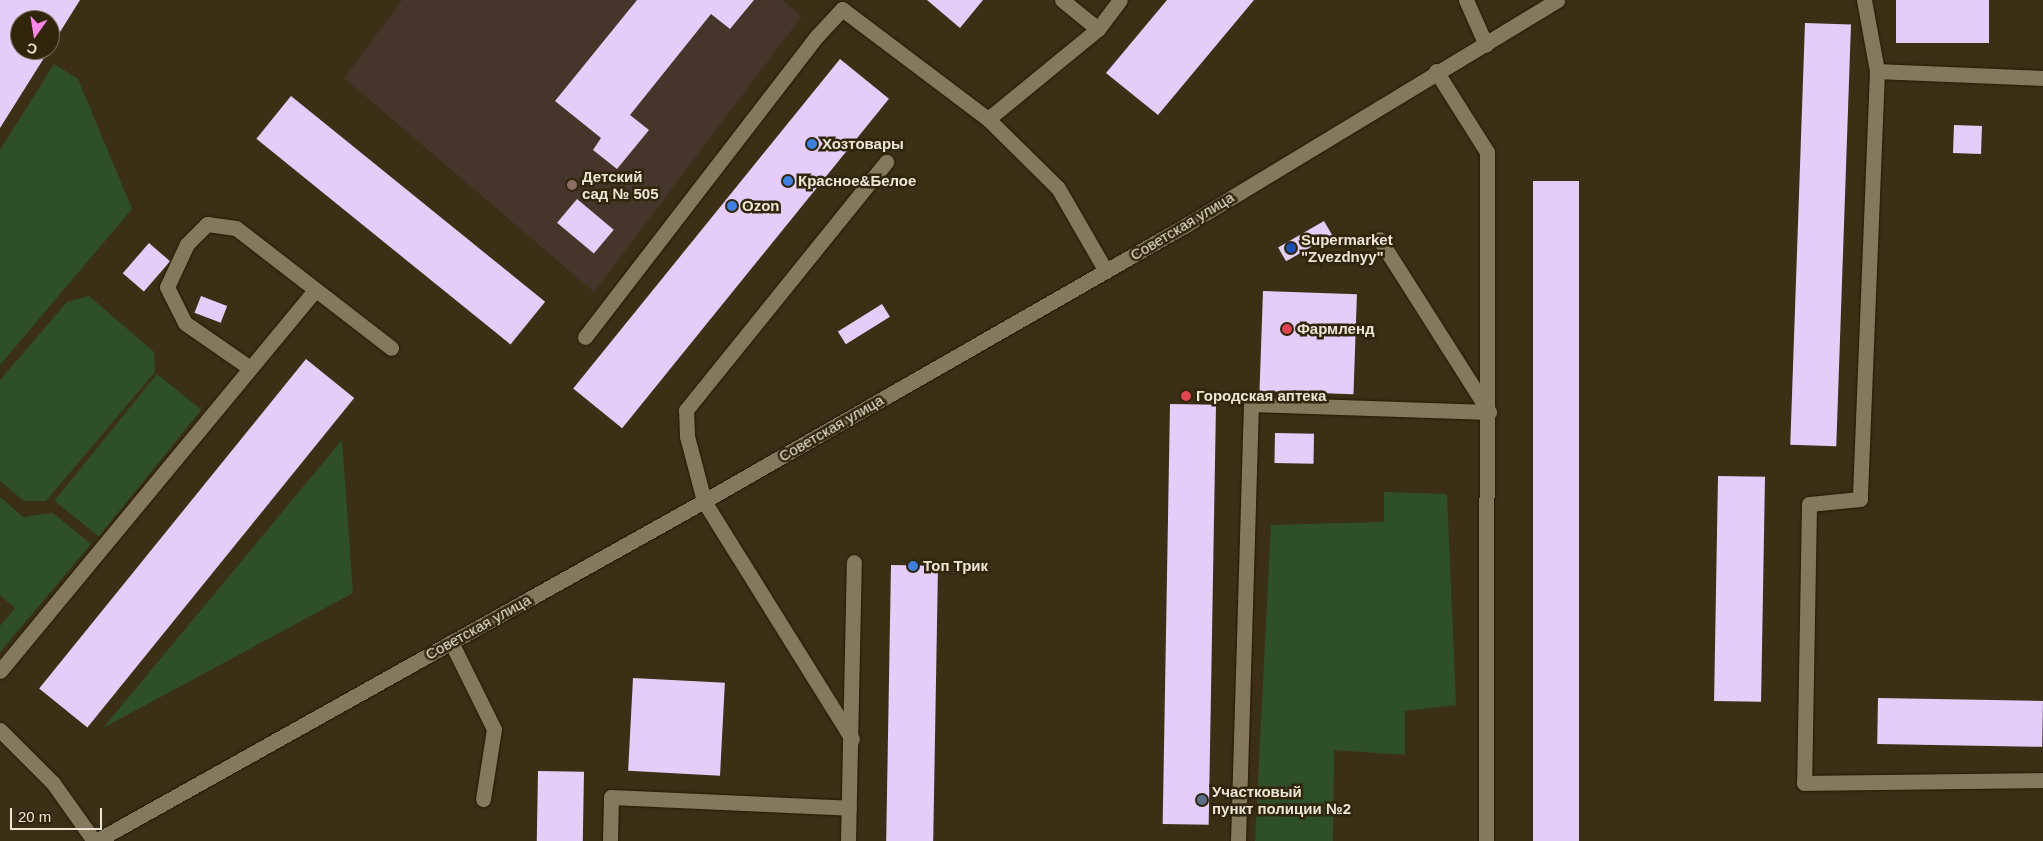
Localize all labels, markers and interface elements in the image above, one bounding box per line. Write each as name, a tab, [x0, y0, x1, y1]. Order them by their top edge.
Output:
north arrow	[10, 10, 60, 60]
text: С	[25, 40, 39, 58]
place label: Хозтовары	[822, 135, 904, 153]
marker: Хозтовары	[806, 138, 818, 150]
place label: Детский сад № 505	[582, 167, 658, 202]
place label: Красное&Белое	[798, 172, 916, 190]
marker: Красное&Белое	[782, 175, 794, 187]
marker: Детский сад № 505	[566, 179, 578, 191]
street label: Советская улица	[1127, 188, 1237, 264]
place label: Ozon	[742, 197, 779, 215]
marker: Ozon	[726, 200, 738, 212]
place label: Supermarket "Zvezdnyy"	[1301, 230, 1393, 265]
marker: Supermarket "Zvezdnyy"	[1285, 242, 1297, 254]
place label: Фармленд	[1297, 320, 1374, 338]
marker: Фармленд	[1281, 323, 1293, 335]
place label: Городская аптека	[1196, 387, 1326, 405]
marker: Городская аптека	[1180, 390, 1192, 402]
street label: Советская улица	[775, 391, 887, 465]
place label: Топ Трик	[923, 557, 988, 575]
marker: Топ Трик	[907, 560, 919, 572]
street label: Советская улица	[422, 591, 534, 663]
place label: Участковый пункт полиции №2	[1212, 782, 1351, 817]
marker: Участковый пункт полиции №2	[1196, 794, 1208, 806]
scale bar	[12, 798, 105, 830]
text: 20 m	[18, 808, 51, 825]

